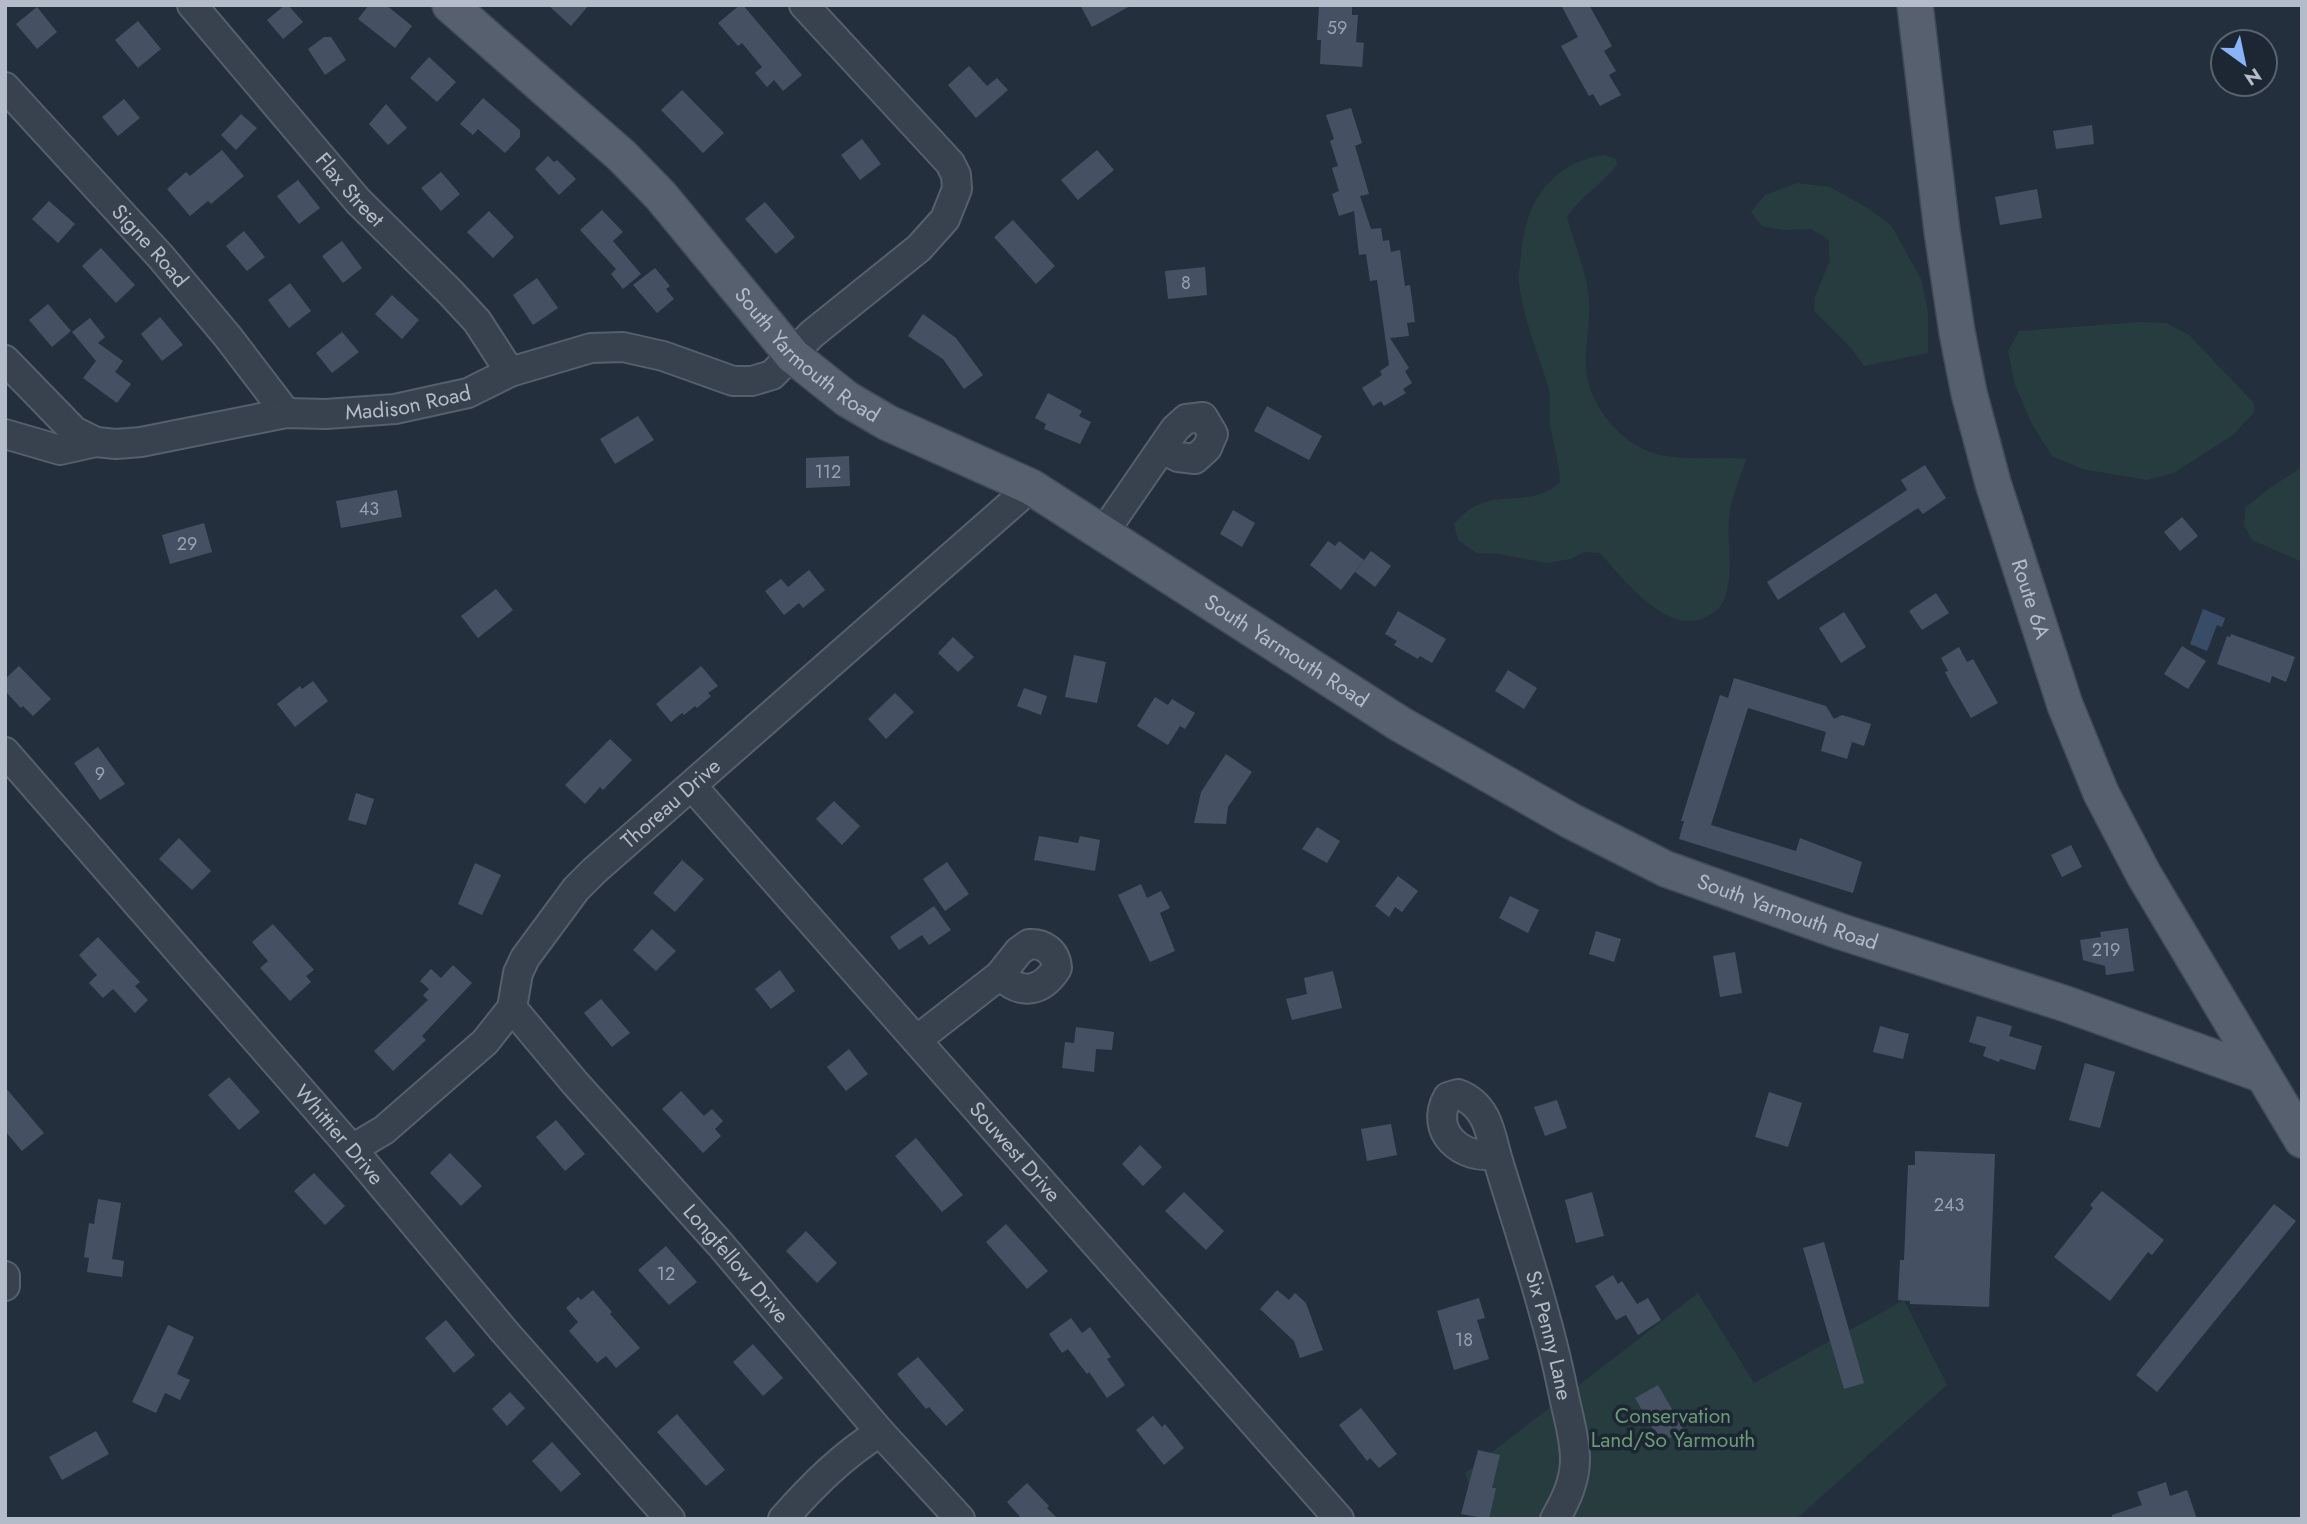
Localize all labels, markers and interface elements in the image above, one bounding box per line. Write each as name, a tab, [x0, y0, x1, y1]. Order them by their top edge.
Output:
house number: 59	[1327, 15, 1347, 41]
north arrow	[2209, 28, 2279, 98]
text: N	[2239, 61, 2267, 92]
street label: Flax Street	[308, 146, 391, 234]
street label: Signe Road	[105, 198, 195, 294]
house number: 8	[1181, 270, 1191, 296]
street label: South Yarmouth Road	[727, 281, 885, 430]
street label: Madison Road	[344, 378, 474, 428]
house number: 112	[815, 459, 841, 485]
house number: 43	[359, 496, 379, 522]
house number: 29	[177, 531, 197, 557]
street label: Route 6A	[2004, 555, 2058, 643]
street label: South Yarmouth Road	[1198, 587, 1375, 715]
street label: Thoreau Drive	[614, 751, 727, 856]
house number: 9	[95, 761, 105, 787]
street label: South Yarmouth Road	[1693, 866, 1882, 958]
house number: 219	[2092, 937, 2120, 963]
street label: Whittier Drive	[287, 1078, 391, 1192]
street label: Souwest Drive	[962, 1095, 1068, 1209]
house number: 243	[1934, 1192, 1964, 1218]
street label: Longfellow Drive	[676, 1197, 796, 1330]
house number: 12	[657, 1261, 675, 1287]
street label: Six Penny Lane	[1518, 1267, 1580, 1403]
house number: 18	[1455, 1327, 1473, 1353]
park label: Conservation Land/So Yarmouth	[1591, 1401, 1755, 1455]

